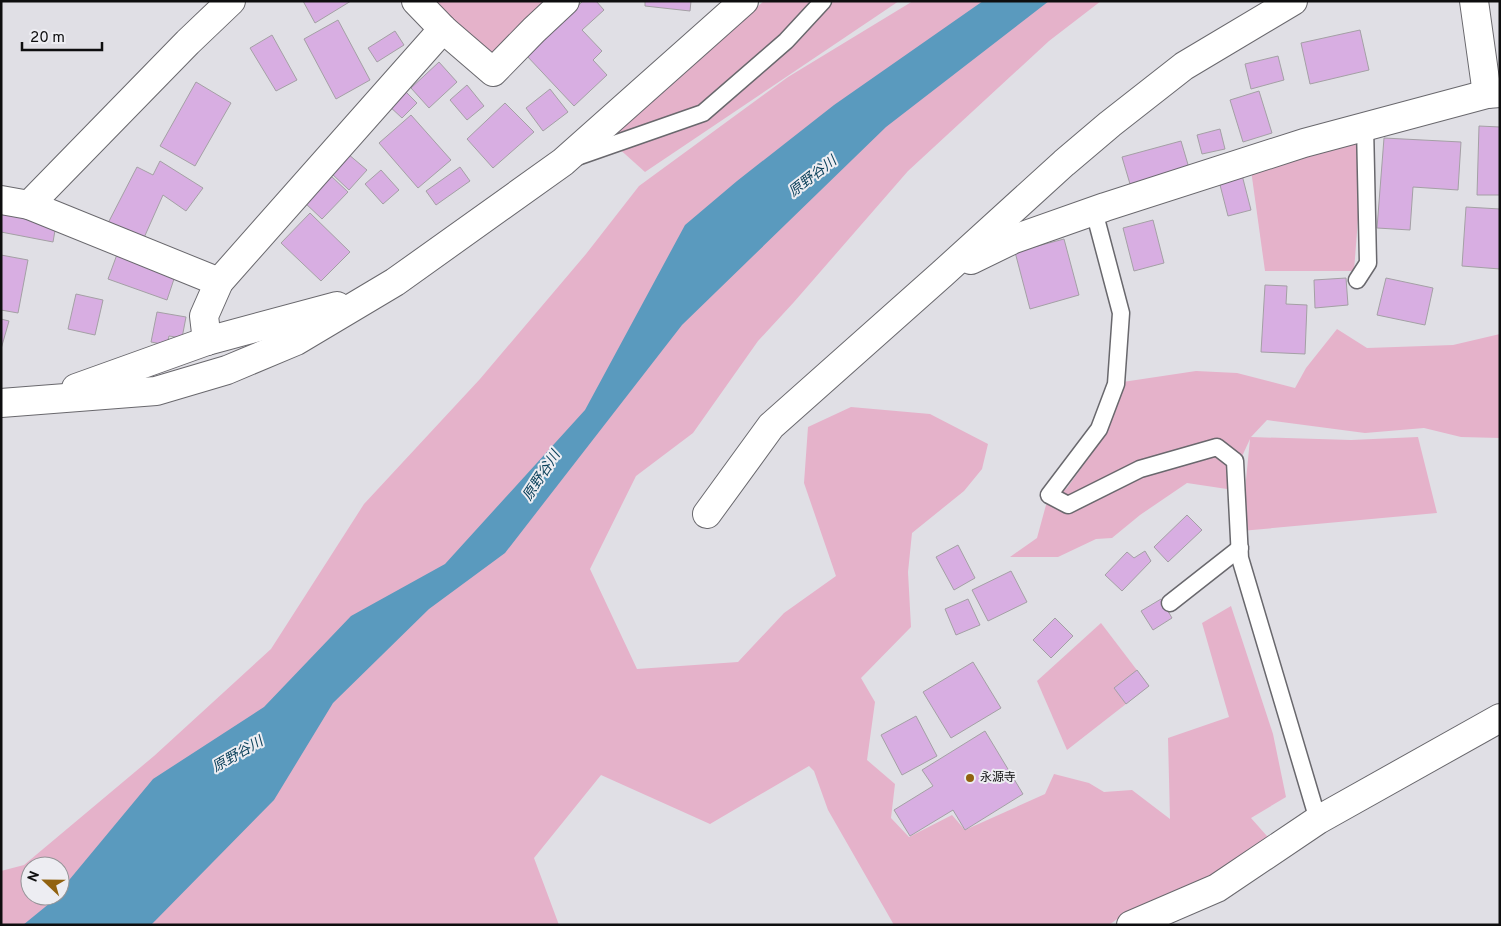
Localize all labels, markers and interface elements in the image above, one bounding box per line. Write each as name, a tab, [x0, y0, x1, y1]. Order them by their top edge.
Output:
scale bar	[22, 20, 102, 52]
text: 20 m	[30, 29, 65, 48]
water label: 原野谷川	[786, 152, 842, 201]
water label: 原野谷川	[520, 446, 565, 504]
water label: 原野谷川	[210, 733, 268, 776]
place label: 永源寺	[980, 770, 1016, 786]
marker: 永源寺	[964, 772, 976, 784]
north arrow	[20, 856, 70, 906]
text: N	[25, 869, 44, 885]

